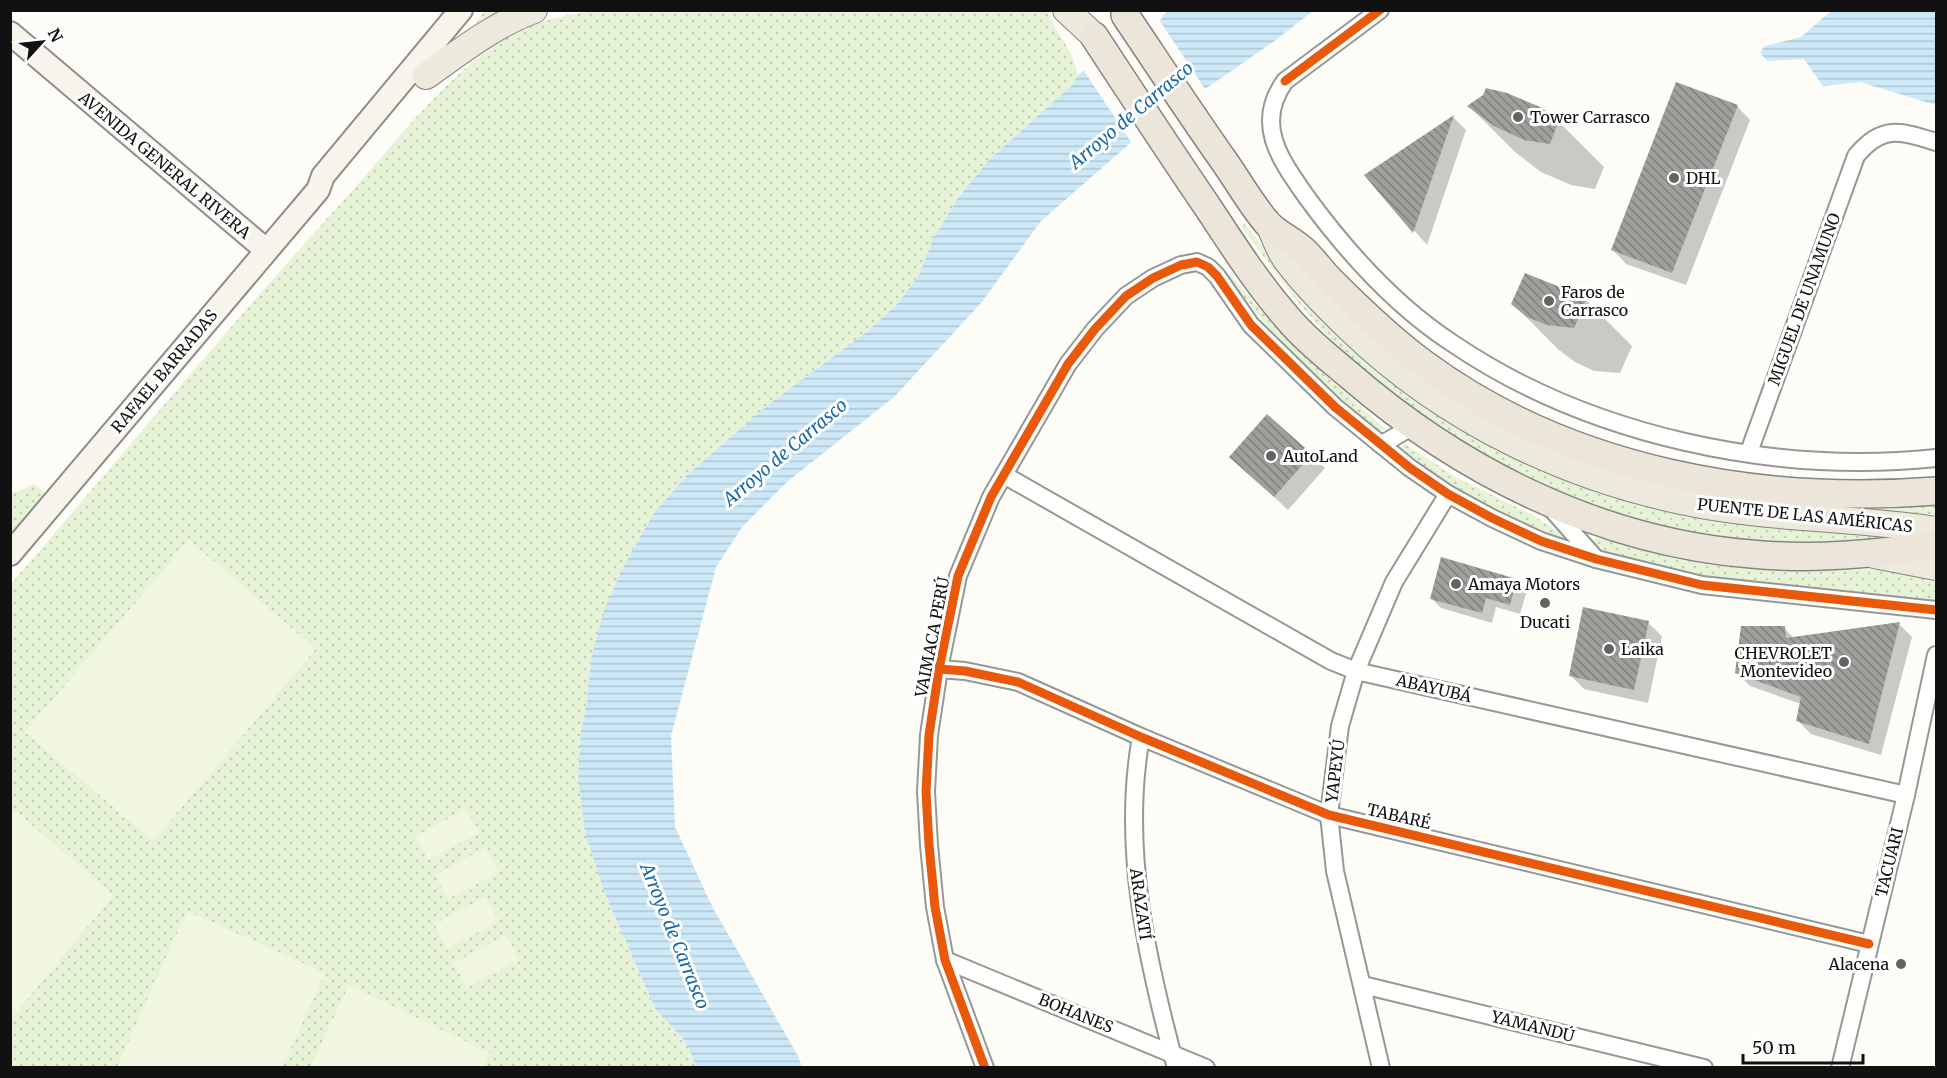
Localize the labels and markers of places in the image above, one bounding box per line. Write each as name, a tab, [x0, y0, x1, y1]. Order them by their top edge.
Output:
place label: Tower Carrasco	[1530, 107, 1650, 127]
marker: Tower Carrasco	[1511, 110, 1525, 124]
place label: DHL	[1686, 168, 1721, 188]
marker: DHL	[1667, 171, 1681, 185]
place label: Faros de Carrasco	[1561, 282, 1628, 320]
marker: Faros de Carrasco	[1542, 294, 1556, 308]
place label: AutoLand	[1282, 446, 1358, 466]
marker: AutoLand	[1264, 449, 1278, 463]
place label: Amaya Motors	[1467, 574, 1580, 594]
marker: Amaya Motors	[1449, 577, 1463, 591]
marker: Ducati	[1538, 596, 1552, 610]
place label: Ducati	[1520, 612, 1570, 632]
place label: Laika	[1621, 639, 1664, 659]
marker: Laika	[1602, 642, 1616, 656]
place label: CHEVROLET Montevideo	[1735, 643, 1832, 681]
marker: CHEVROLET Montevideo	[1837, 655, 1851, 669]
place label: Alacena	[1827, 954, 1889, 974]
marker: Alacena	[1894, 957, 1908, 971]

